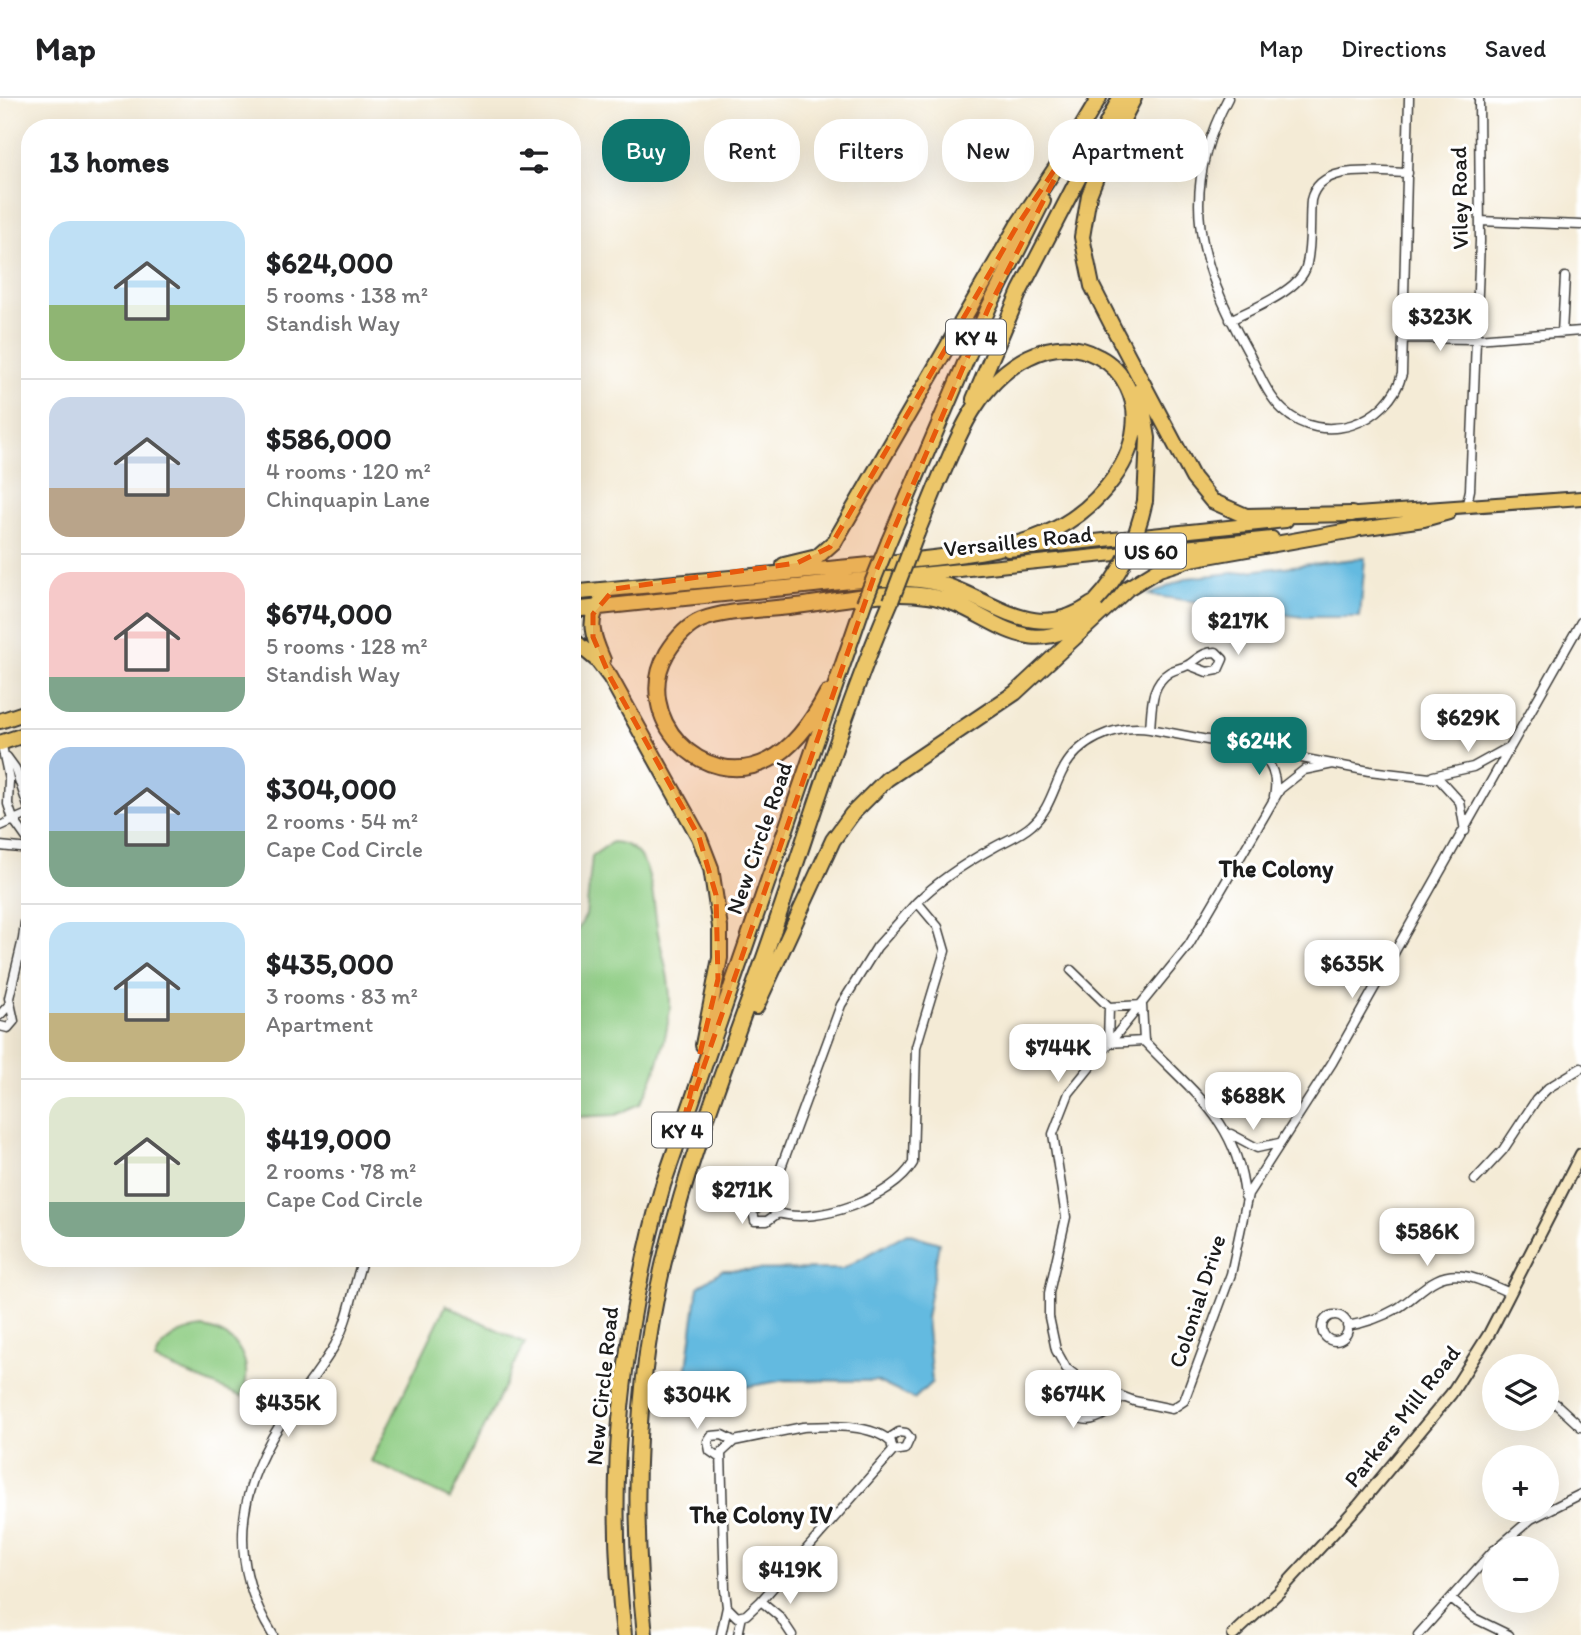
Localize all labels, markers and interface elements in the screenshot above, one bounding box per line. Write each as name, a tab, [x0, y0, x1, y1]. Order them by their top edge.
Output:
text: Map	[35, 29, 96, 68]
text: Map	[1259, 34, 1303, 63]
text: Directions	[1341, 34, 1447, 63]
text: Saved	[1485, 34, 1546, 63]
chip: Buy	[602, 119, 690, 182]
chip: Rent	[704, 119, 800, 182]
chip: Filters	[814, 119, 928, 182]
chip: New	[942, 119, 1034, 182]
chip: Apartment	[1048, 119, 1208, 182]
icon: filters	[515, 142, 553, 180]
text: 13 homes	[49, 143, 169, 180]
street label: Viley Road	[1444, 146, 1474, 250]
text: $624,000	[266, 244, 393, 281]
icon: home	[105, 249, 189, 333]
text: 5 rooms · 138 m²	[266, 281, 428, 309]
pin: $323K	[1391, 294, 1489, 353]
text: $323K	[1408, 302, 1472, 330]
text: Standish Way	[266, 309, 400, 337]
road number: KY 4	[946, 320, 1006, 354]
text: $586,000	[266, 420, 392, 457]
icon: home	[105, 425, 189, 509]
text: 4 rooms · 120 m²	[266, 457, 431, 485]
text: Chinquapin Lane	[266, 485, 430, 513]
street label: Versailles Road	[942, 519, 1094, 563]
road number: US 60	[1116, 533, 1186, 568]
text: $674,000	[266, 595, 393, 632]
pin: $217K	[1189, 598, 1287, 657]
icon: home	[105, 600, 189, 684]
text: $217K	[1208, 606, 1268, 634]
text: 5 rooms · 128 m²	[266, 632, 428, 660]
text: Standish Way	[266, 660, 400, 688]
pin: $629K	[1419, 694, 1517, 754]
text: $629K	[1437, 703, 1499, 731]
pin: $624K	[1210, 718, 1308, 777]
text: $624K	[1227, 726, 1291, 754]
street label: New Circle Road	[720, 758, 798, 918]
text: $304,000	[266, 770, 397, 807]
icon: home	[105, 775, 189, 859]
text: 2 rooms · 54 m²	[266, 807, 418, 835]
text: Cape Cod Circle	[266, 835, 423, 863]
district label: The Colony	[1218, 854, 1334, 884]
pin: $635K	[1303, 940, 1401, 1000]
text: $435,000	[266, 945, 394, 982]
text: $635K	[1320, 949, 1384, 977]
icon: home	[105, 950, 189, 1034]
text: 3 rooms · 83 m²	[266, 982, 418, 1010]
text: Apartment	[266, 1010, 373, 1038]
pin: $744K	[1009, 1024, 1107, 1084]
text: $744K	[1025, 1033, 1091, 1061]
pin: $688K	[1204, 1072, 1302, 1132]
text: $688K	[1221, 1081, 1285, 1109]
road number: KY 4	[652, 1112, 712, 1148]
text: $419,000	[266, 1120, 391, 1157]
icon: home	[105, 1125, 189, 1209]
text: 2 rooms · 78 m²	[266, 1157, 416, 1185]
pin: $271K	[693, 1166, 791, 1226]
text: $271K	[712, 1175, 772, 1203]
text: Cape Cod Circle	[266, 1185, 423, 1213]
pin: $586K	[1378, 1208, 1476, 1268]
text: $586K	[1395, 1217, 1459, 1245]
street label: Colonial Drive	[1162, 1231, 1232, 1371]
street label: New Circle Road	[580, 1305, 624, 1467]
street label: Parkers Mill Road	[1338, 1339, 1466, 1493]
map controls	[1482, 1354, 1559, 1613]
button: layers	[1482, 1354, 1559, 1431]
pin: $674K	[1024, 1370, 1122, 1430]
pin: $304K	[648, 1372, 746, 1431]
text: $674K	[1041, 1379, 1105, 1407]
pin: $435K	[239, 1380, 337, 1439]
text: $304K	[664, 1380, 730, 1408]
text: $435K	[256, 1388, 320, 1416]
button: +	[1482, 1445, 1559, 1522]
district label: The Colony IV	[688, 1500, 833, 1530]
button: −	[1482, 1536, 1559, 1613]
pin: $419K	[741, 1546, 839, 1606]
text: $419K	[759, 1555, 821, 1583]

